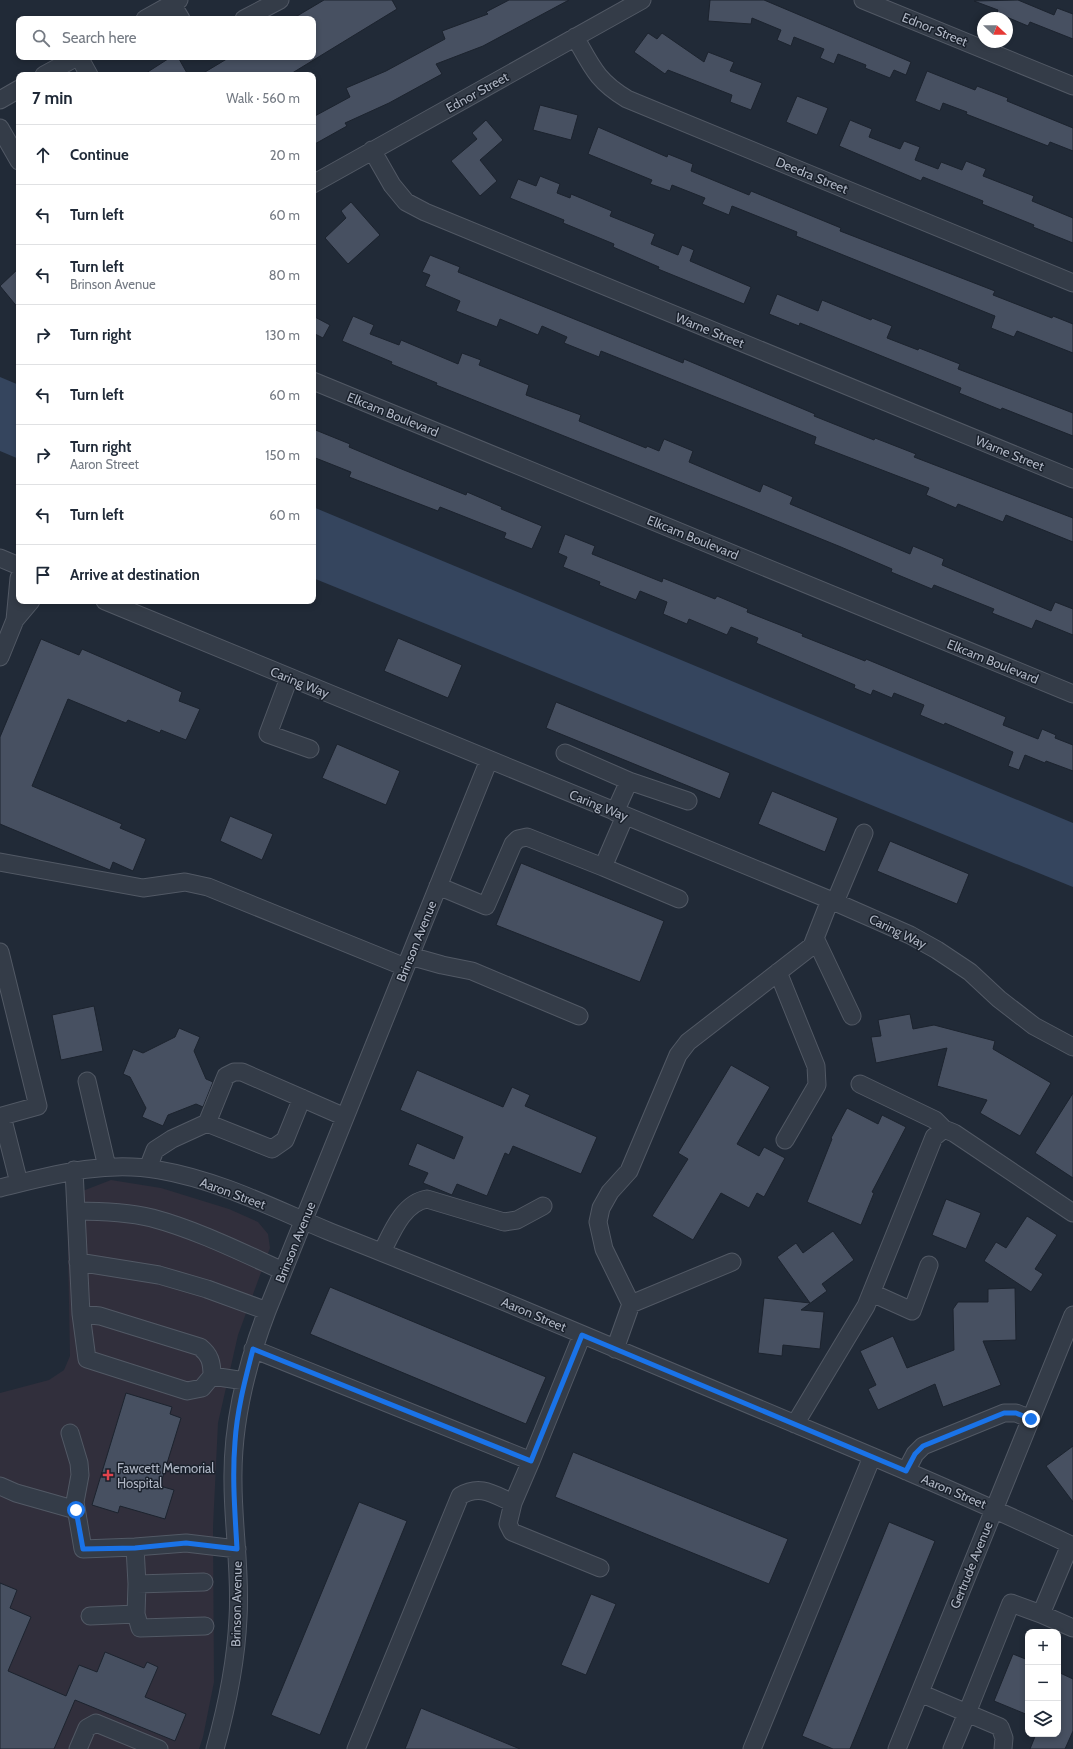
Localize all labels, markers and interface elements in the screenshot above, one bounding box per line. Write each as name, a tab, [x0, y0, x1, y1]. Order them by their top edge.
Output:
street label: Ednor Street	[900, 9, 971, 50]
north arrow	[977, 12, 1013, 48]
search box	[16, 16, 316, 60]
icon: search	[30, 27, 52, 49]
text: Search here	[62, 29, 137, 47]
street label: Ednor Street	[443, 68, 512, 116]
text: 7 min	[32, 88, 73, 108]
text: Walk · 560 m	[226, 90, 300, 106]
icon: ahead	[32, 144, 54, 166]
text: Continue	[70, 146, 129, 164]
text: 20 m	[270, 147, 300, 163]
street label: Deedra Street	[774, 153, 851, 197]
icon: left	[32, 204, 54, 226]
text: Turn left	[70, 206, 124, 224]
text: 60 m	[269, 207, 300, 223]
text: Turn left	[70, 258, 124, 276]
icon: left	[32, 264, 54, 286]
text: 80 m	[269, 267, 300, 283]
text: Brinson Avenue	[70, 276, 156, 292]
street label: Warne Street	[673, 309, 747, 351]
icon: right	[32, 324, 54, 346]
text: Turn right	[70, 326, 131, 344]
text: 130 m	[265, 327, 300, 343]
icon: left	[32, 384, 54, 406]
text: Turn left	[70, 386, 124, 404]
text: 60 m	[269, 387, 300, 403]
street label: Elkcam Boulevard	[345, 388, 441, 440]
street label: Warne Street	[973, 432, 1047, 474]
text: Turn right	[70, 438, 131, 456]
icon: right	[32, 444, 54, 466]
text: 150 m	[265, 447, 300, 463]
text: Aaron Street	[70, 456, 139, 472]
icon: left	[32, 504, 54, 526]
text: Turn left	[70, 506, 124, 524]
text: 60 m	[269, 507, 300, 523]
street label: Elkcam Boulevard	[645, 511, 741, 563]
icon: arrive	[32, 564, 54, 586]
text: Arrive at destination	[70, 566, 200, 584]
street label: Elkcam Boulevard	[945, 635, 1041, 687]
street label: Caring Way	[268, 663, 332, 701]
street label: Caring Way	[567, 786, 631, 824]
street label: Brinson Avenue	[393, 898, 440, 984]
street label: Caring Way	[867, 910, 930, 952]
street label: Aaron Street	[198, 1174, 269, 1213]
street label: Brinson Avenue	[272, 1199, 319, 1285]
street label: Aaron Street	[499, 1293, 569, 1335]
route end	[1022, 1410, 1040, 1428]
place label: Fawcett Memorial Hospital	[117, 1460, 214, 1491]
marker: Fawcett Memorial Hospital	[102, 1469, 114, 1481]
street label: Aaron Street	[919, 1470, 989, 1512]
route start	[67, 1501, 85, 1519]
street label: Gertrude Avenue	[946, 1519, 996, 1611]
street label: Brinson Avenue	[227, 1561, 245, 1647]
map controls	[1025, 1629, 1061, 1737]
button: +	[1025, 1629, 1061, 1665]
button: −	[1025, 1665, 1061, 1701]
button: layers	[1025, 1701, 1061, 1737]

